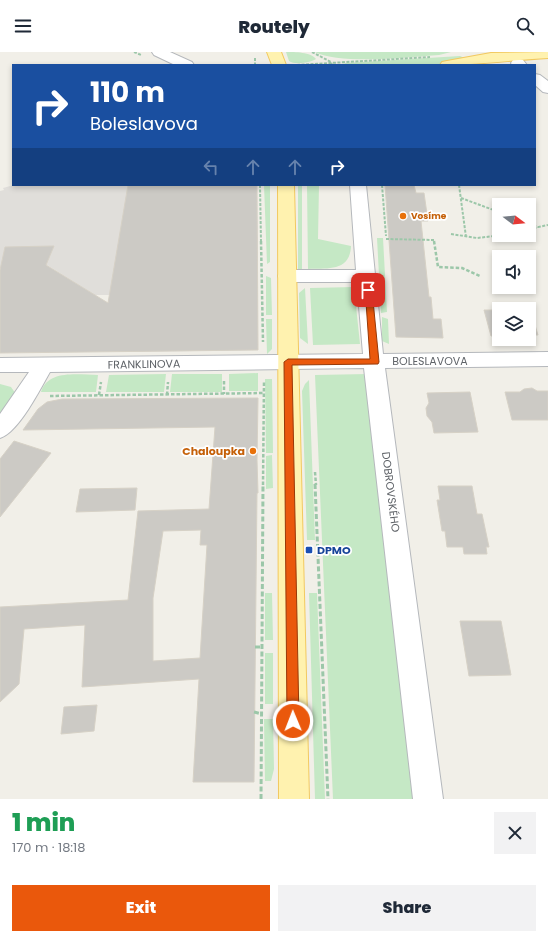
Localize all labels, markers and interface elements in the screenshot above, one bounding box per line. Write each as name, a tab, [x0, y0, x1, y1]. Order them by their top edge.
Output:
text: Routely	[238, 14, 310, 39]
icon: menu	[12, 15, 34, 37]
icon: search	[514, 15, 536, 37]
text: 110 m	[90, 73, 165, 112]
icon: right	[24, 80, 76, 132]
text: Boleslavova	[90, 111, 198, 136]
icon: left	[200, 156, 222, 178]
icon: ahead	[242, 156, 264, 178]
icon: ahead	[284, 156, 306, 178]
icon: right	[326, 156, 348, 178]
north arrow	[492, 198, 536, 242]
map controls	[492, 198, 536, 346]
place label: Vosíme	[411, 210, 447, 222]
marker: Vosíme	[398, 211, 408, 221]
button: sound	[492, 250, 536, 294]
pin	[351, 273, 385, 307]
icon: arrive	[357, 279, 379, 301]
button: layers	[492, 302, 536, 346]
street label: BOLESLAVOVA	[392, 353, 468, 369]
street label: FRANKLINOVA	[108, 355, 181, 373]
place label: Chaloupka	[182, 443, 245, 459]
marker: Chaloupka	[248, 446, 258, 456]
street label: DOBROVSKÉHO	[378, 451, 404, 533]
place label: DPMO	[317, 542, 351, 558]
marker: DPMO	[304, 545, 314, 555]
position arrow	[272, 700, 314, 742]
text: 1 min	[12, 806, 75, 839]
button: close	[494, 812, 536, 854]
text: 170 m · 18:18	[12, 838, 85, 857]
button: Exit	[12, 885, 270, 931]
button: Share	[278, 885, 536, 931]

